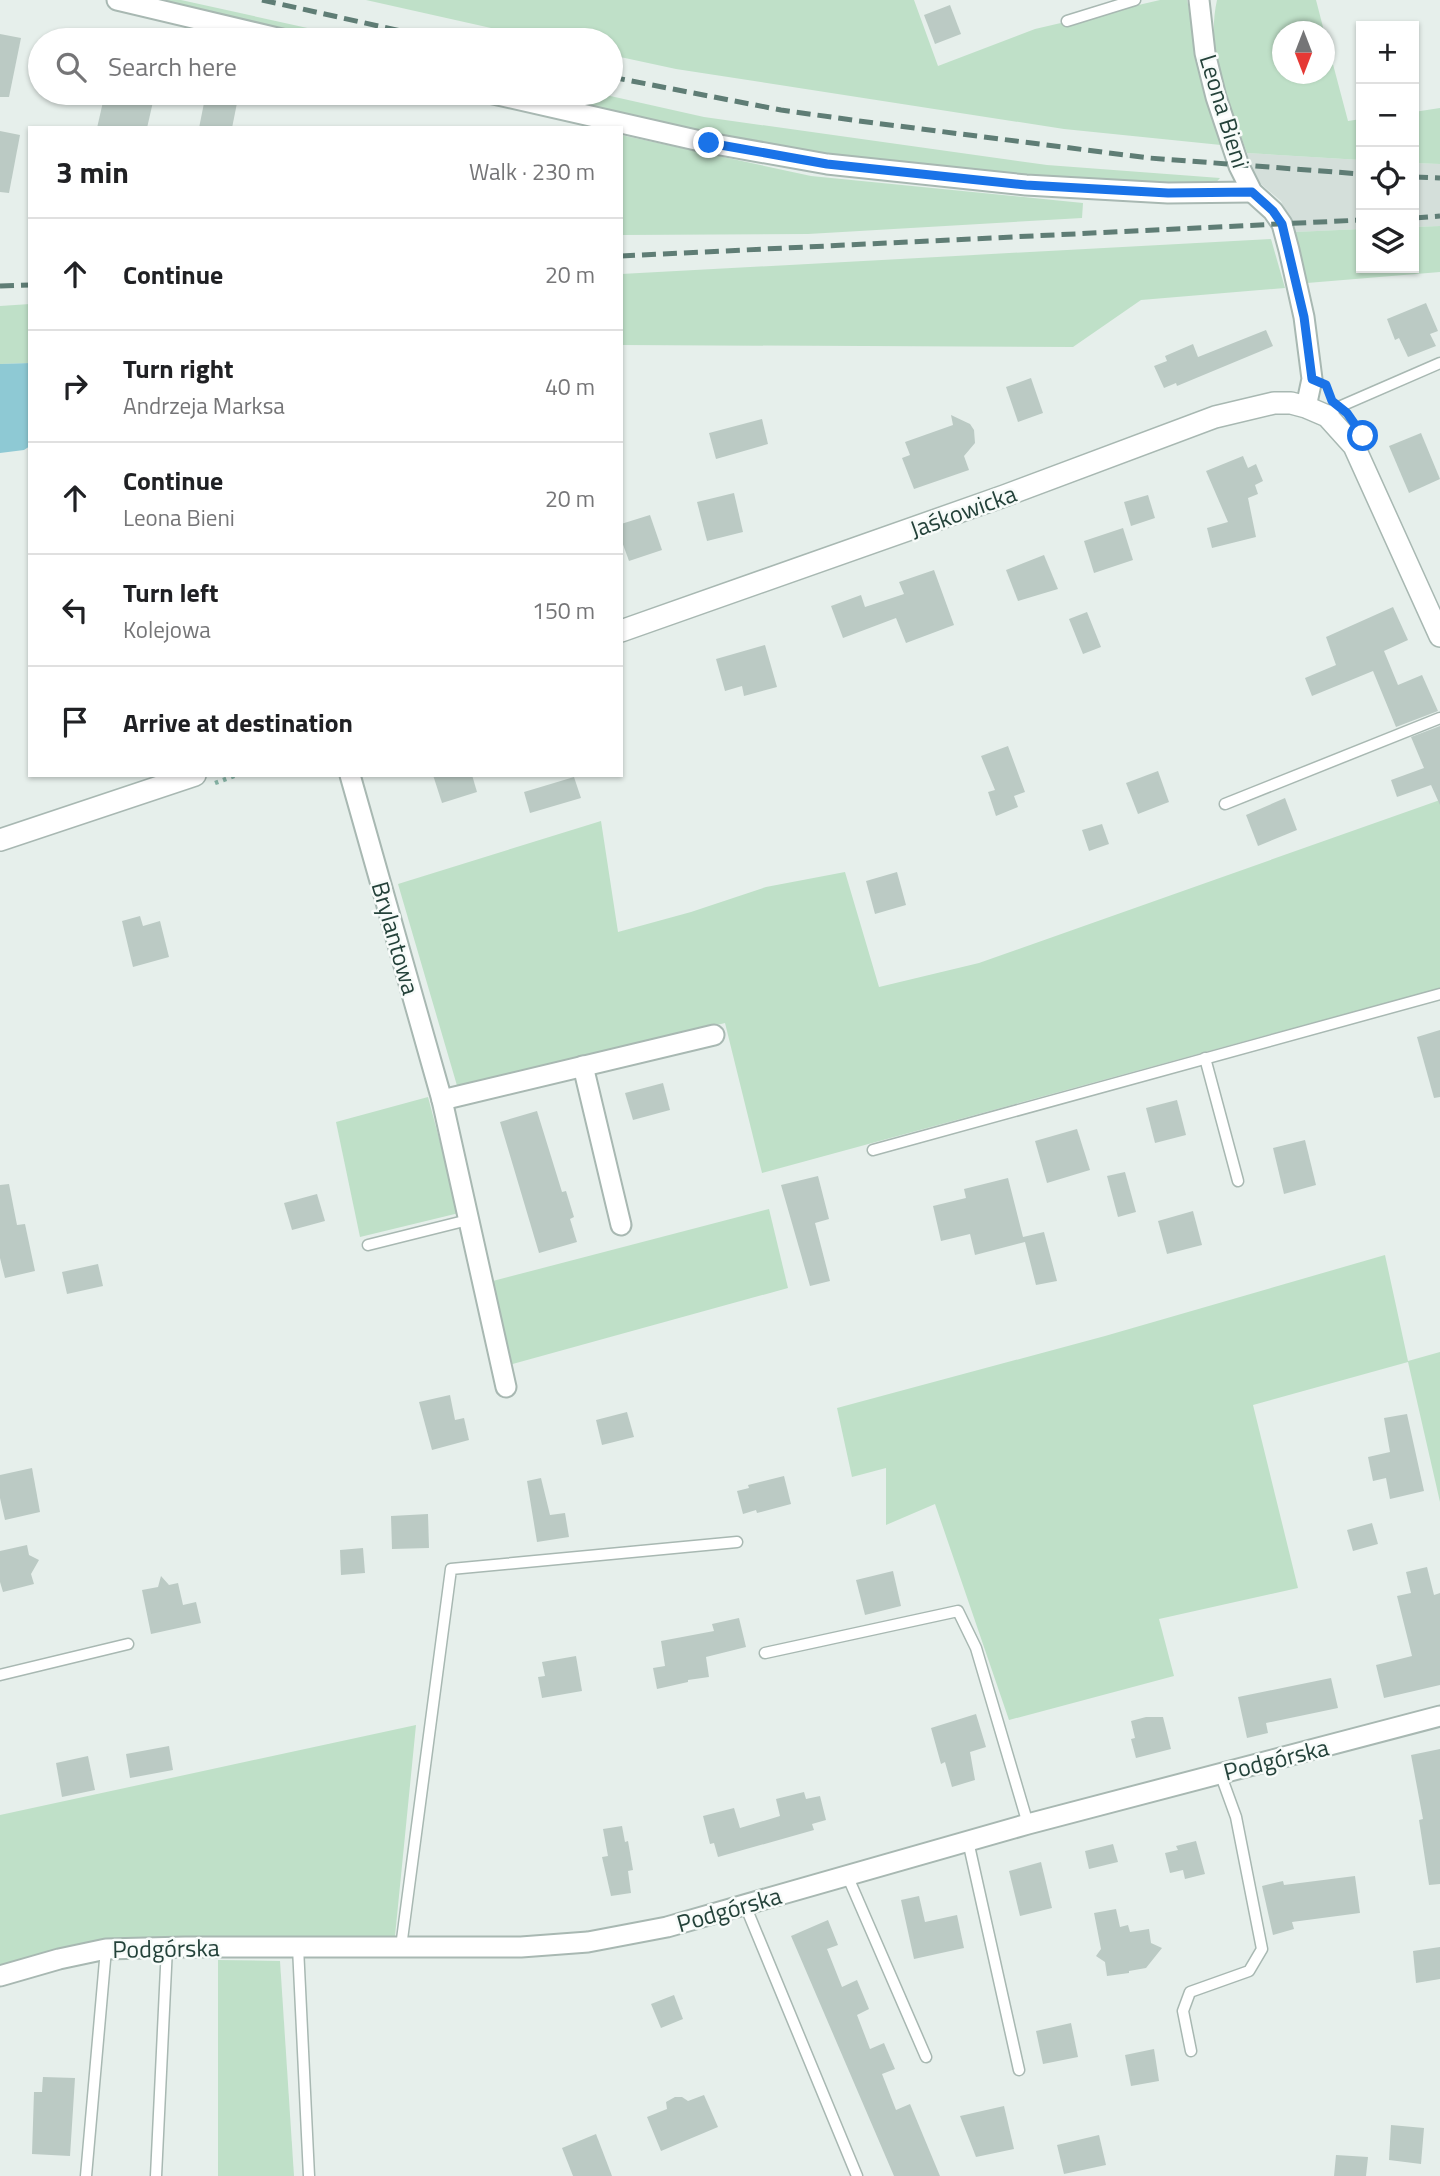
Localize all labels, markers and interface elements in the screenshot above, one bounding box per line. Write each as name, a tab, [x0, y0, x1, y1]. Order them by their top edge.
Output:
north arrow	[1272, 21, 1335, 84]
map controls	[1356, 21, 1419, 273]
button: +	[1356, 21, 1419, 84]
search box	[28, 28, 623, 105]
text: Search here	[108, 47, 237, 86]
icon: search	[52, 48, 90, 86]
street label: Leona Bieni	[1191, 50, 1259, 172]
button: −	[1356, 84, 1419, 147]
route end	[693, 127, 724, 158]
button: locate	[1356, 147, 1419, 210]
text: 3 min	[56, 149, 129, 195]
text: Walk · 230 m	[469, 154, 595, 189]
button: layers	[1356, 210, 1419, 273]
icon: ahead	[56, 255, 94, 293]
text: Continue	[123, 255, 223, 294]
text: 20 m	[545, 257, 595, 292]
text: Turn right	[123, 349, 234, 388]
icon: right	[56, 367, 94, 405]
text: 40 m	[545, 369, 595, 404]
text: Andrzeja Marksa	[123, 388, 285, 423]
route start	[1347, 420, 1378, 451]
text: Continue	[123, 461, 223, 500]
street label: Jaśkowicka	[905, 475, 1021, 547]
icon: ahead	[56, 479, 94, 517]
text: 20 m	[545, 481, 595, 516]
text: Leona Bieni	[123, 500, 235, 535]
text: Turn left	[123, 573, 218, 612]
icon: left	[56, 591, 94, 629]
text: 150 m	[532, 593, 595, 628]
text: Kolejowa	[123, 612, 211, 647]
icon: arrive	[56, 703, 94, 741]
text: Arrive at destination	[123, 703, 353, 742]
street label: Brylantowa	[363, 877, 429, 999]
street label: Podgórska	[1220, 1729, 1332, 1789]
street label: Podgórska	[672, 1877, 786, 1941]
street label: Podgórska	[112, 1929, 220, 1967]

